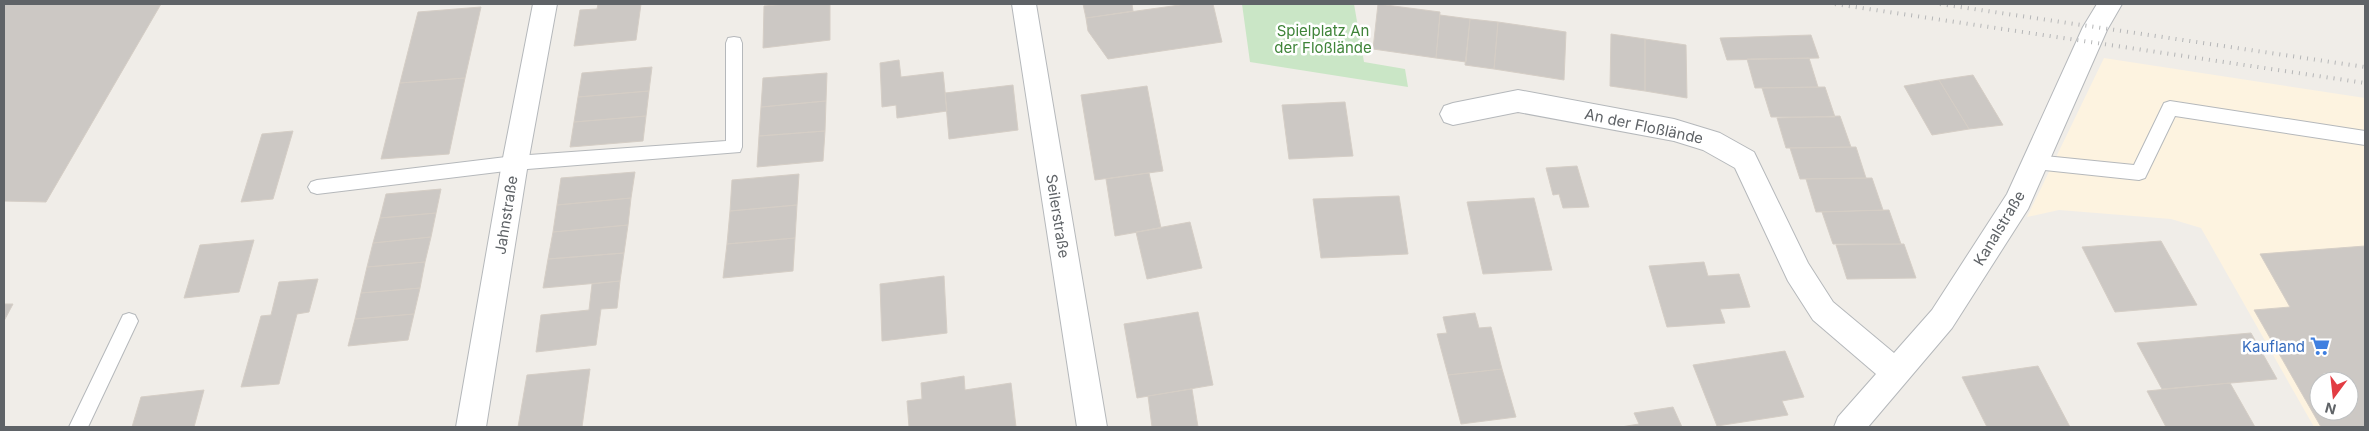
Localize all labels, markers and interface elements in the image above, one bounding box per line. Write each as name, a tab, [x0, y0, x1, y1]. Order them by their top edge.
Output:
park label: Spielplatz An der Floßlände	[1274, 21, 1372, 57]
street label: An der Floßlände	[1583, 104, 1705, 148]
street label: Seilerstraße	[1042, 173, 1074, 259]
street label: Jahnstraße	[490, 174, 522, 256]
street label: Kanalstraße	[1969, 187, 2029, 269]
supermarket icon: Kaufland	[2309, 335, 2331, 357]
place label: Kaufland	[2242, 337, 2305, 356]
north arrow	[2309, 371, 2359, 421]
text: N	[2323, 399, 2338, 419]

